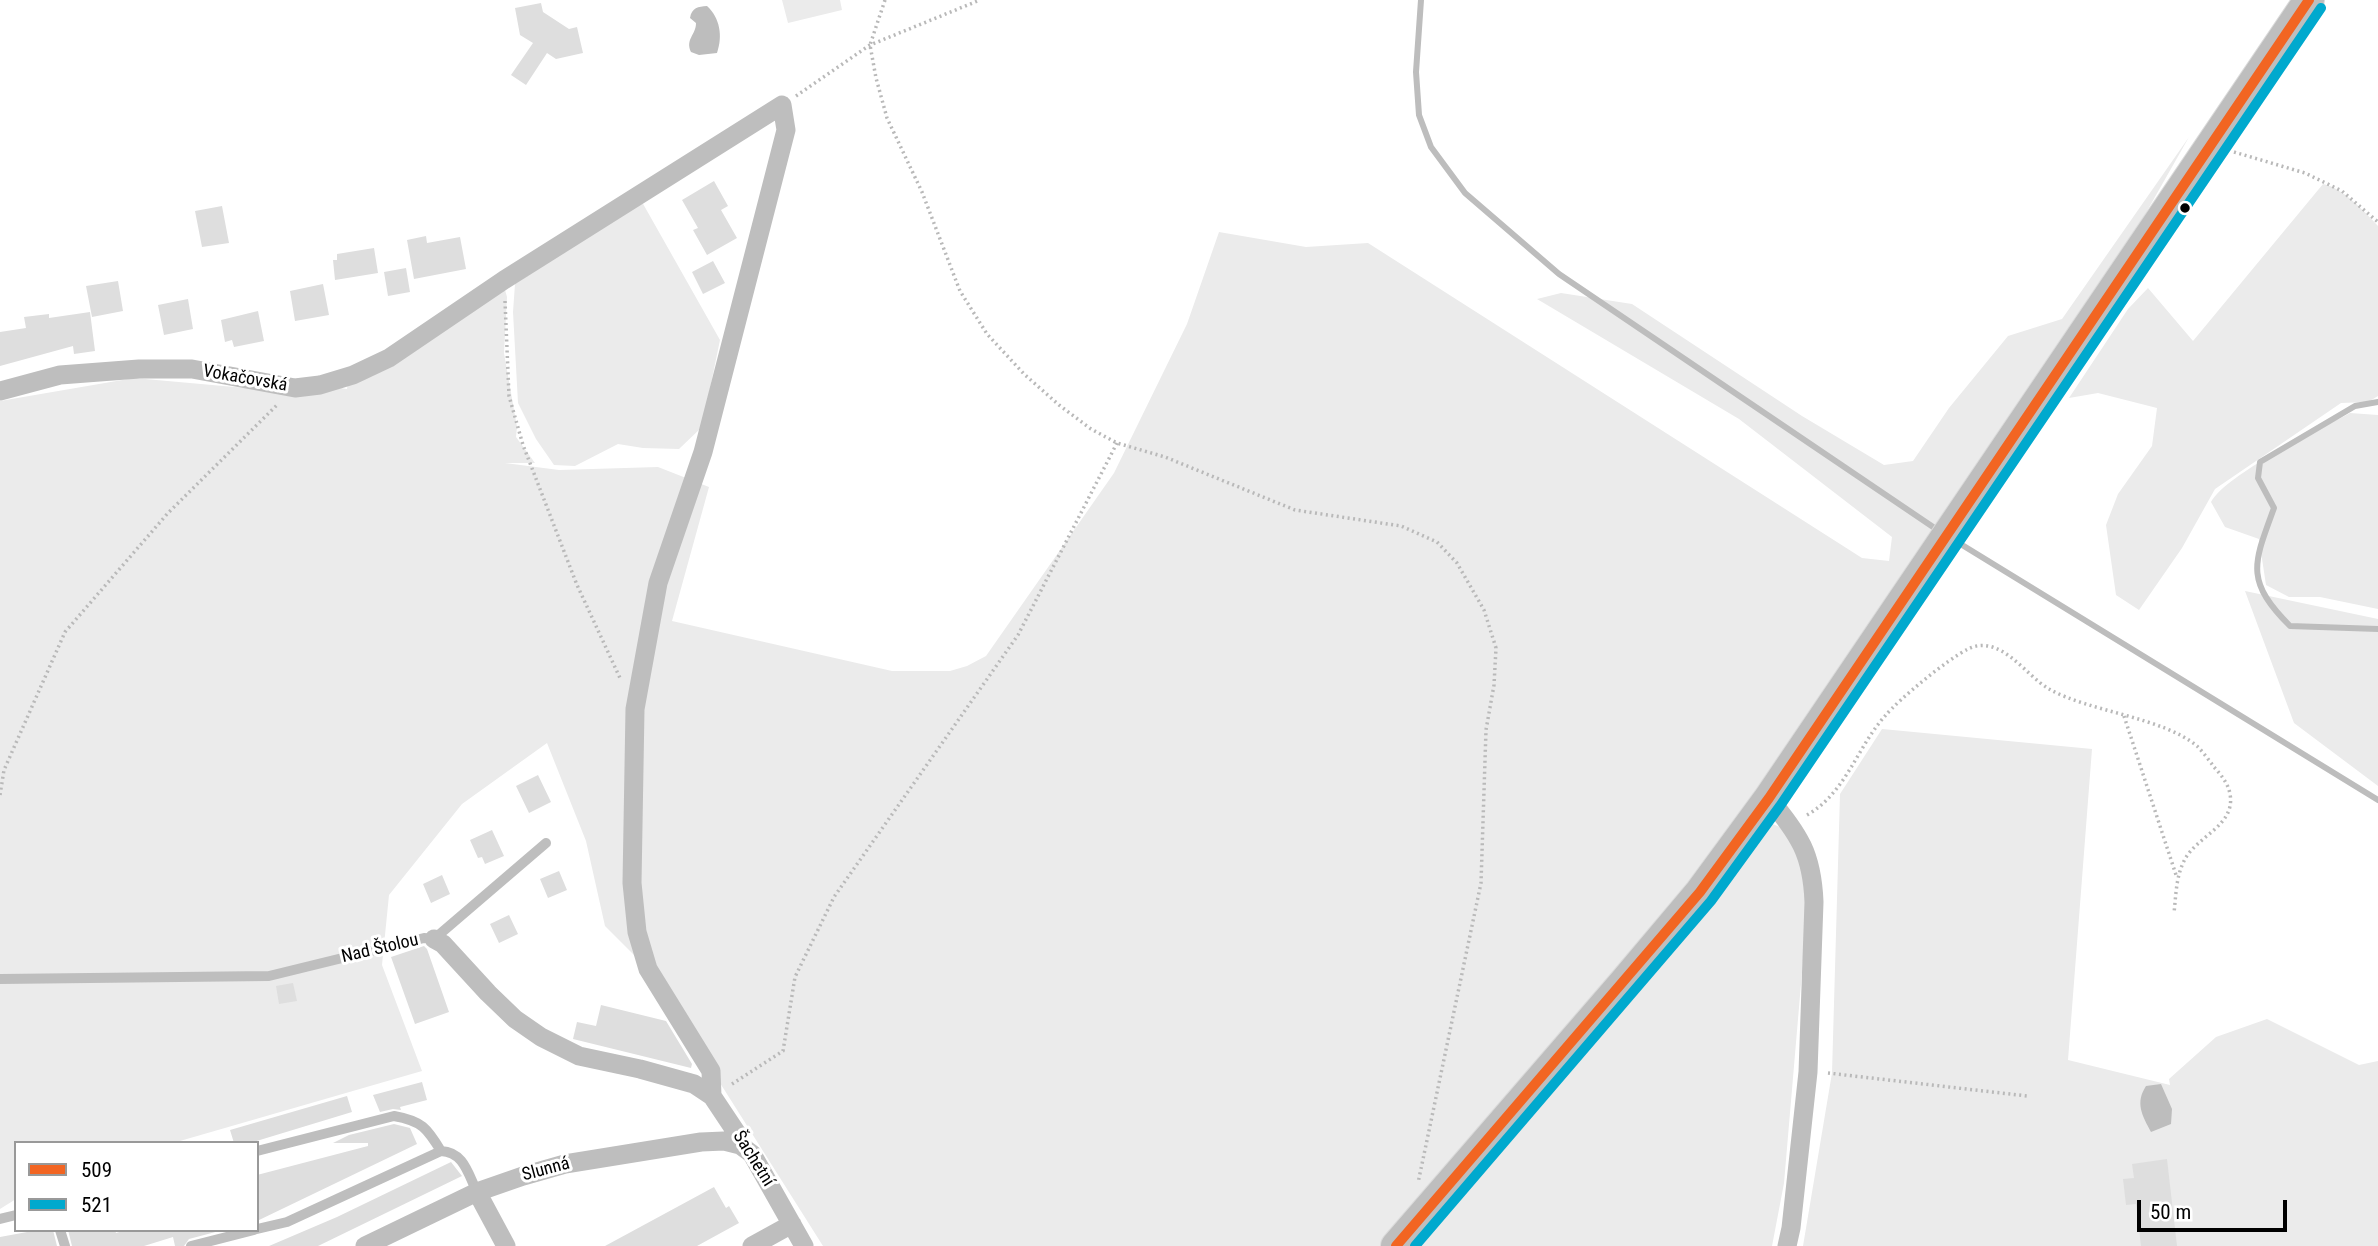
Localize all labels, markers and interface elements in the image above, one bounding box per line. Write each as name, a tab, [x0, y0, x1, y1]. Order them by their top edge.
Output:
unlabelled marker	[2178, 201, 2192, 215]
street label: Vokačovská	[201, 361, 289, 397]
street label: Nad Štolou	[339, 930, 421, 968]
street label: Šachetní	[727, 1127, 779, 1191]
legend	[14, 1141, 259, 1232]
street label: Slunná	[520, 1153, 572, 1187]
text: 509	[81, 1158, 112, 1182]
scale bar	[2140, 1186, 2290, 1230]
text: 521	[81, 1193, 112, 1217]
text: 50 m	[2150, 1200, 2191, 1224]

